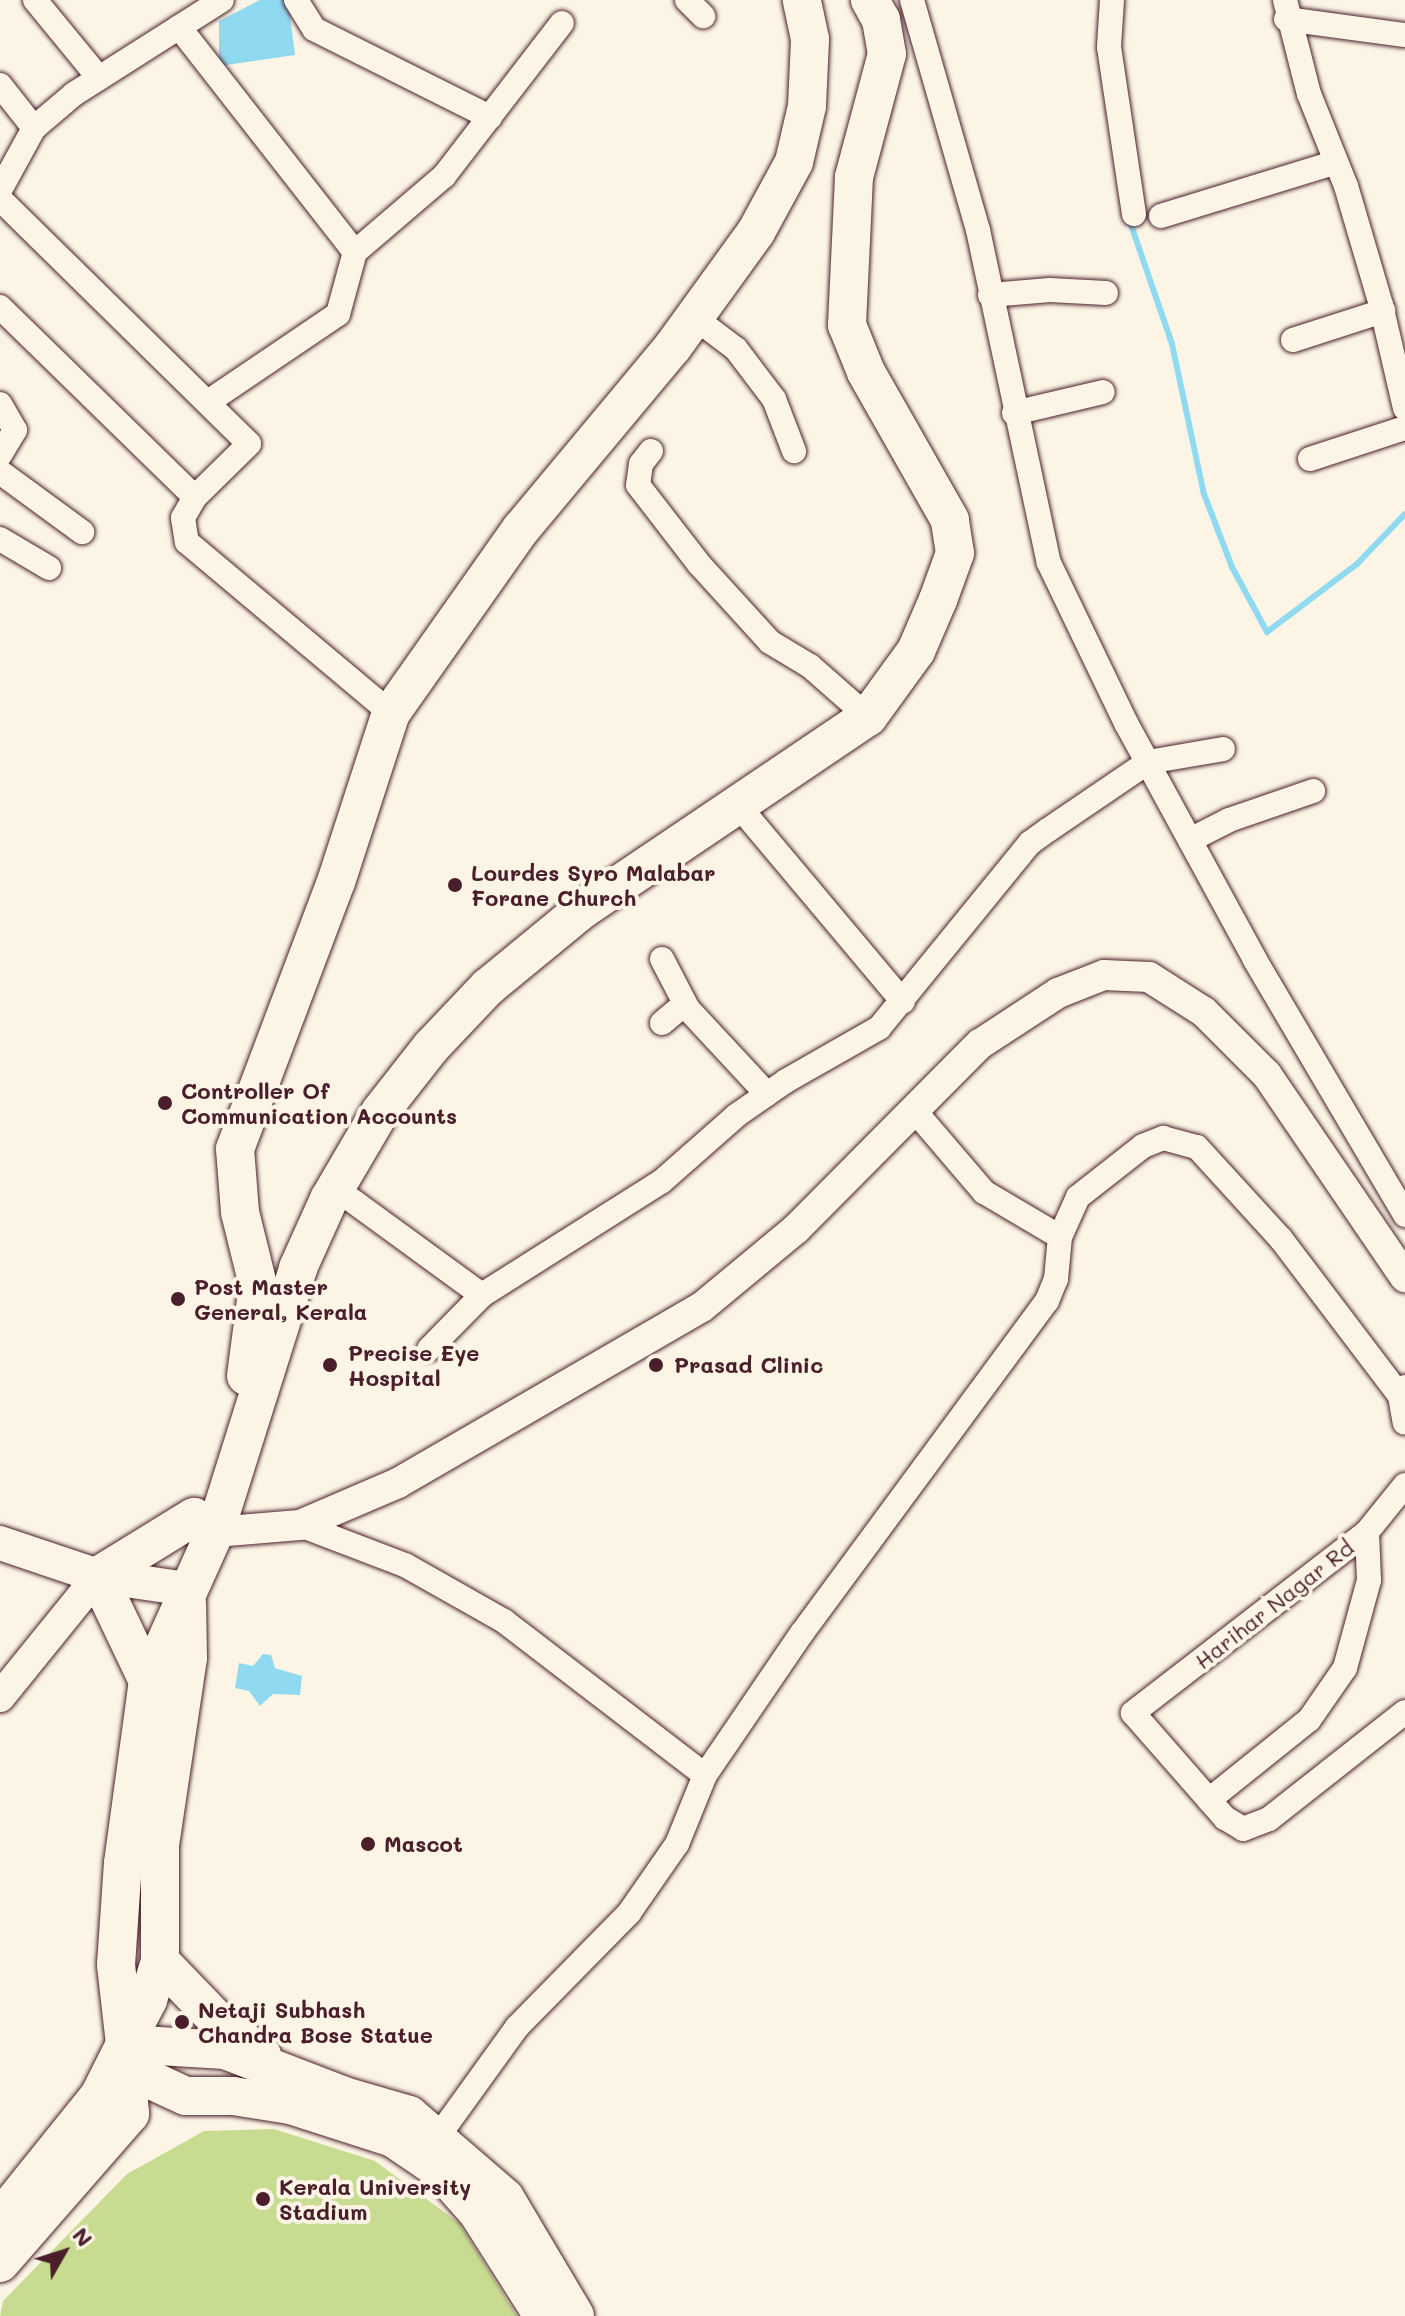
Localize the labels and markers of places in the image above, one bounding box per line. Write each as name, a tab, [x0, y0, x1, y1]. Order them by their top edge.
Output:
place label: Lourdes Syro Malabar Forane Church	[471, 859, 715, 910]
marker: Lourdes Syro Malabar Forane Church	[446, 876, 464, 894]
place label: Controller Of Communication Accounts	[181, 1077, 457, 1128]
marker: Controller Of Communication Accounts	[156, 1094, 174, 1112]
place label: Post Master General, Kerala	[194, 1273, 367, 1324]
marker: Post Master General, Kerala	[169, 1290, 187, 1308]
place label: Precise Eye Hospital	[348, 1339, 479, 1390]
place label: Prasad Clinic	[674, 1352, 823, 1378]
marker: Precise Eye Hospital	[319, 1354, 341, 1376]
marker: Prasad Clinic	[645, 1354, 667, 1376]
place label: Mascot	[384, 1831, 463, 1857]
marker: Mascot	[359, 1835, 377, 1853]
place label: Netaji Subhash Chandra Bose Statue	[198, 1996, 433, 2048]
marker: Netaji Subhash Chandra Bose Statue	[173, 2013, 191, 2031]
place label: Kerala University Stadium	[279, 2173, 471, 2224]
marker: Kerala University Stadium	[254, 2190, 272, 2208]

